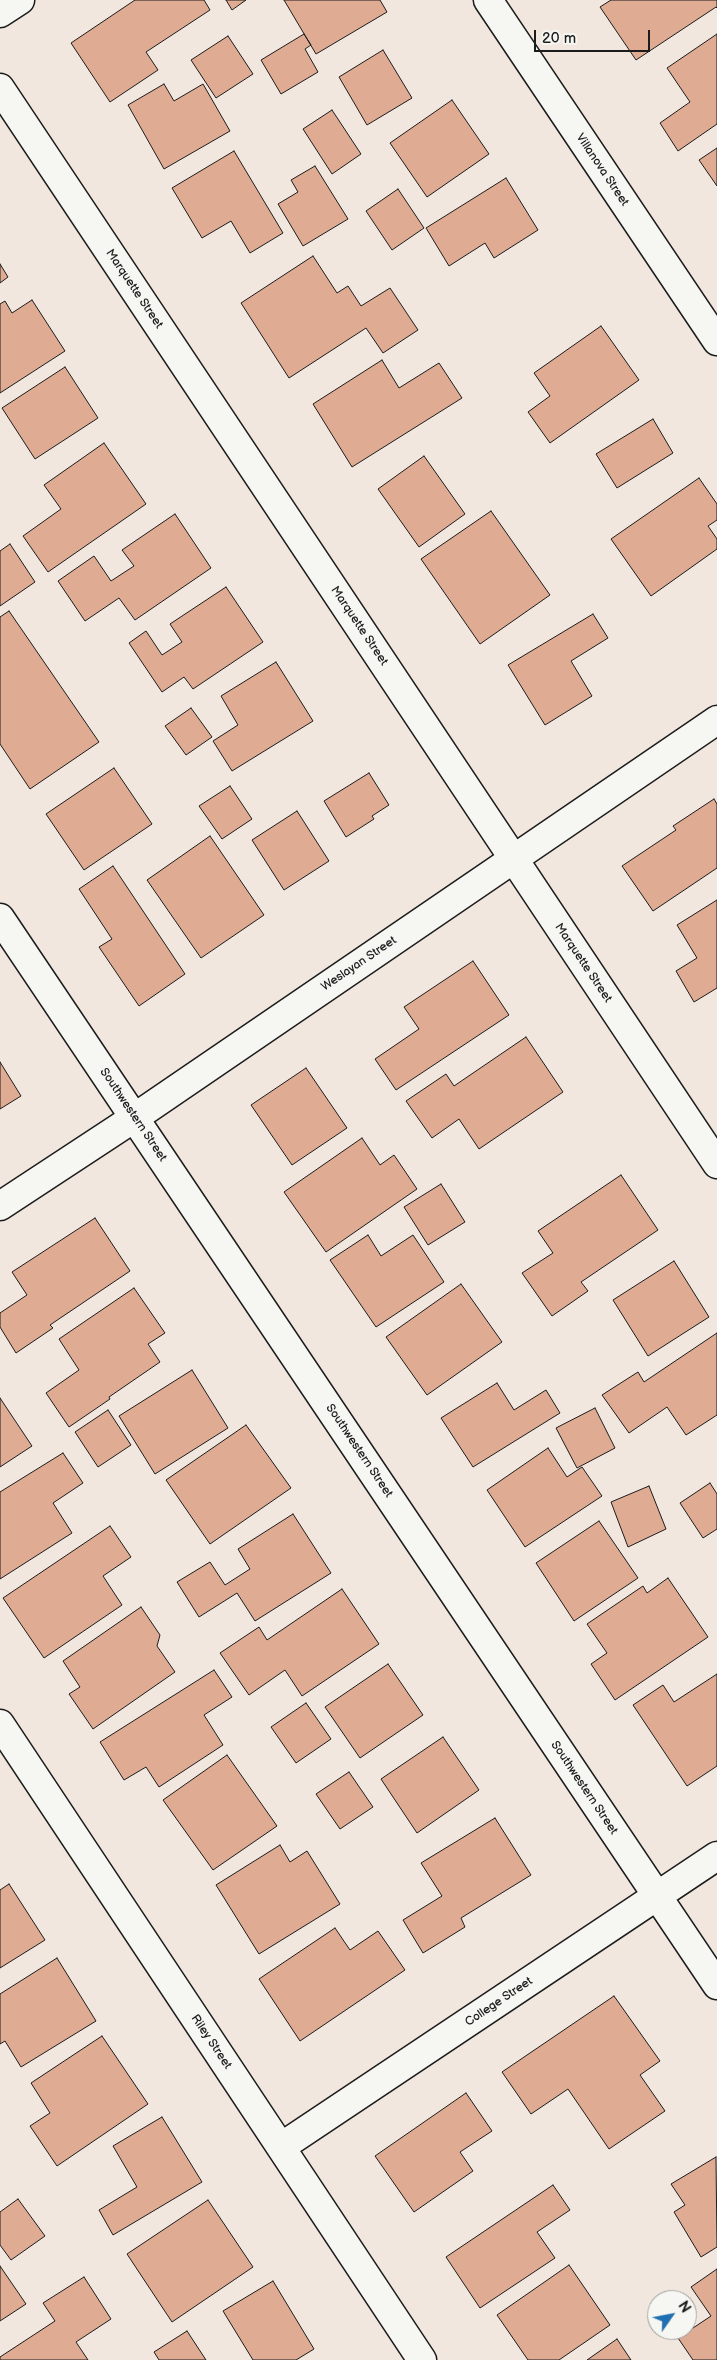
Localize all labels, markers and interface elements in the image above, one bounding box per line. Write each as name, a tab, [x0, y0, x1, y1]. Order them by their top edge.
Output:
scale bar	[537, 20, 653, 52]
text: 20 m	[542, 29, 576, 48]
street label: Villanova Street	[572, 131, 632, 209]
street label: Marquette Street	[102, 247, 166, 331]
street label: Marquette Street	[327, 584, 391, 668]
street label: Marquette Street	[551, 921, 615, 1005]
street label: Weslayan Street	[319, 934, 399, 994]
street label: Southwestern Street	[96, 1066, 170, 1164]
street label: Southwestern Street	[322, 1402, 396, 1500]
street label: Southwestern Street	[547, 1739, 621, 1837]
street label: College Street	[463, 1974, 535, 2030]
street label: Riley Street	[188, 2012, 234, 2072]
north arrow	[647, 2290, 697, 2340]
text: N	[674, 2298, 694, 2316]

